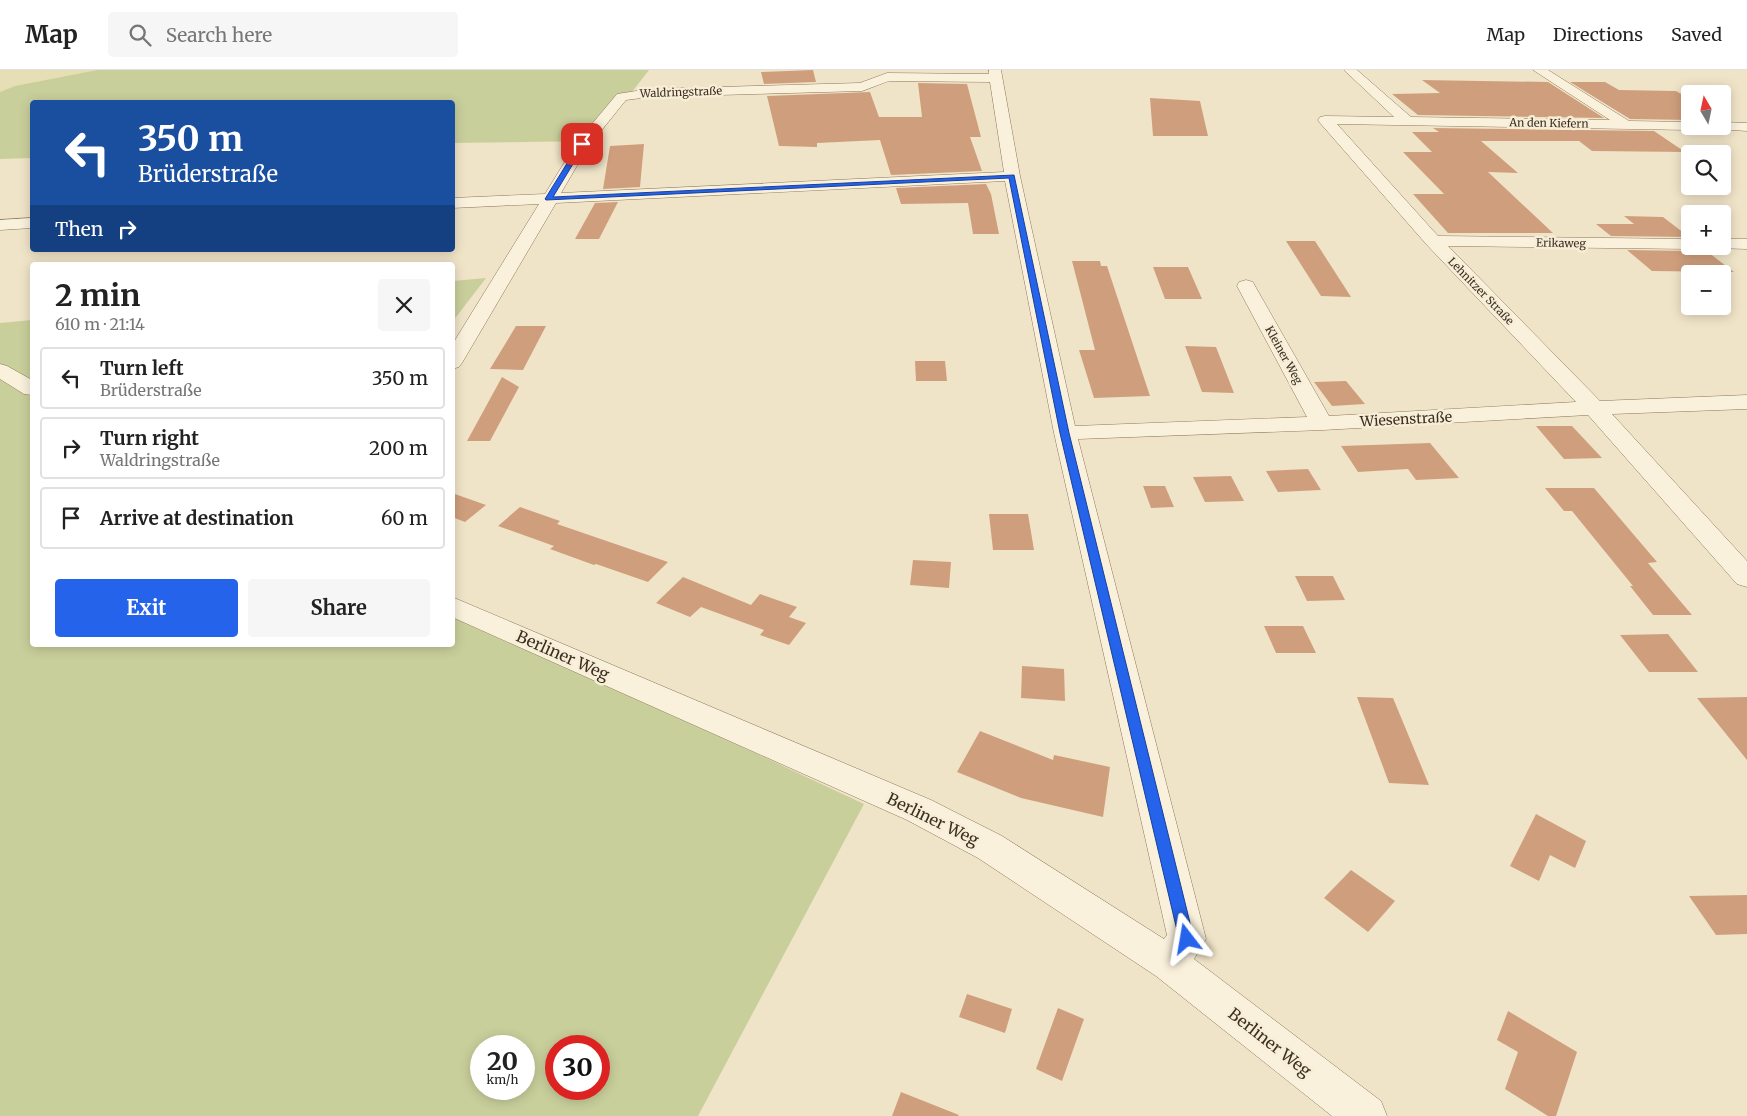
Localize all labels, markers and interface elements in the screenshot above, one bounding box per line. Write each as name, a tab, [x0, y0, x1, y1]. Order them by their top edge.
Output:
search box	[108, 12, 458, 57]
text: Map	[25, 19, 78, 50]
icon: search	[126, 21, 154, 49]
text: Search here	[166, 23, 272, 47]
text: Map	[1487, 23, 1525, 46]
text: Directions	[1553, 23, 1643, 46]
text: Saved	[1671, 23, 1722, 46]
street label: Waldringstraße	[639, 84, 723, 100]
north arrow	[1681, 85, 1731, 135]
map controls	[1681, 85, 1731, 315]
street label: An den Kiefern	[1508, 115, 1589, 131]
text: 350 m	[138, 117, 243, 161]
icon: left	[55, 120, 120, 185]
pin	[561, 123, 603, 165]
icon: arrive	[568, 130, 596, 158]
button: search	[1681, 145, 1731, 195]
text: Brüderstraße	[138, 160, 278, 188]
button: +	[1681, 205, 1731, 255]
icon: right	[113, 215, 141, 243]
text: Then	[55, 217, 103, 241]
street label: Erikaweg	[1536, 236, 1586, 250]
street label: Lehnitzer Straße	[1445, 254, 1517, 328]
button: −	[1681, 265, 1731, 315]
text: 2 min	[55, 276, 140, 314]
button: close	[378, 279, 430, 331]
text: 610 m · 21:14	[55, 314, 145, 334]
street label: Kleiner Weg	[1262, 324, 1306, 387]
text: Turn left	[100, 356, 184, 380]
icon: left	[57, 364, 85, 392]
text: 350 m	[372, 366, 428, 390]
text: Brüderstraße	[100, 380, 202, 400]
street label: Wiesenstraße	[1359, 408, 1452, 430]
text: Turn right	[100, 426, 199, 450]
icon: right	[57, 434, 85, 462]
text: 200 m	[369, 436, 428, 460]
text: Waldringstraße	[100, 450, 220, 470]
icon: arrive	[57, 504, 85, 532]
text: Arrive at destination	[100, 506, 294, 530]
text: 60 m	[381, 506, 428, 530]
button: Exit	[55, 579, 238, 637]
button: Share	[248, 579, 430, 637]
street label: Berliner Weg	[513, 626, 613, 685]
street label: Berliner Weg	[884, 788, 982, 850]
position arrow	[1160, 912, 1212, 964]
street label: Berliner Weg	[1225, 1003, 1316, 1081]
speed limit sign: 30	[545, 1035, 610, 1100]
text: 20	[487, 1045, 518, 1077]
text: km/h	[487, 1072, 518, 1087]

